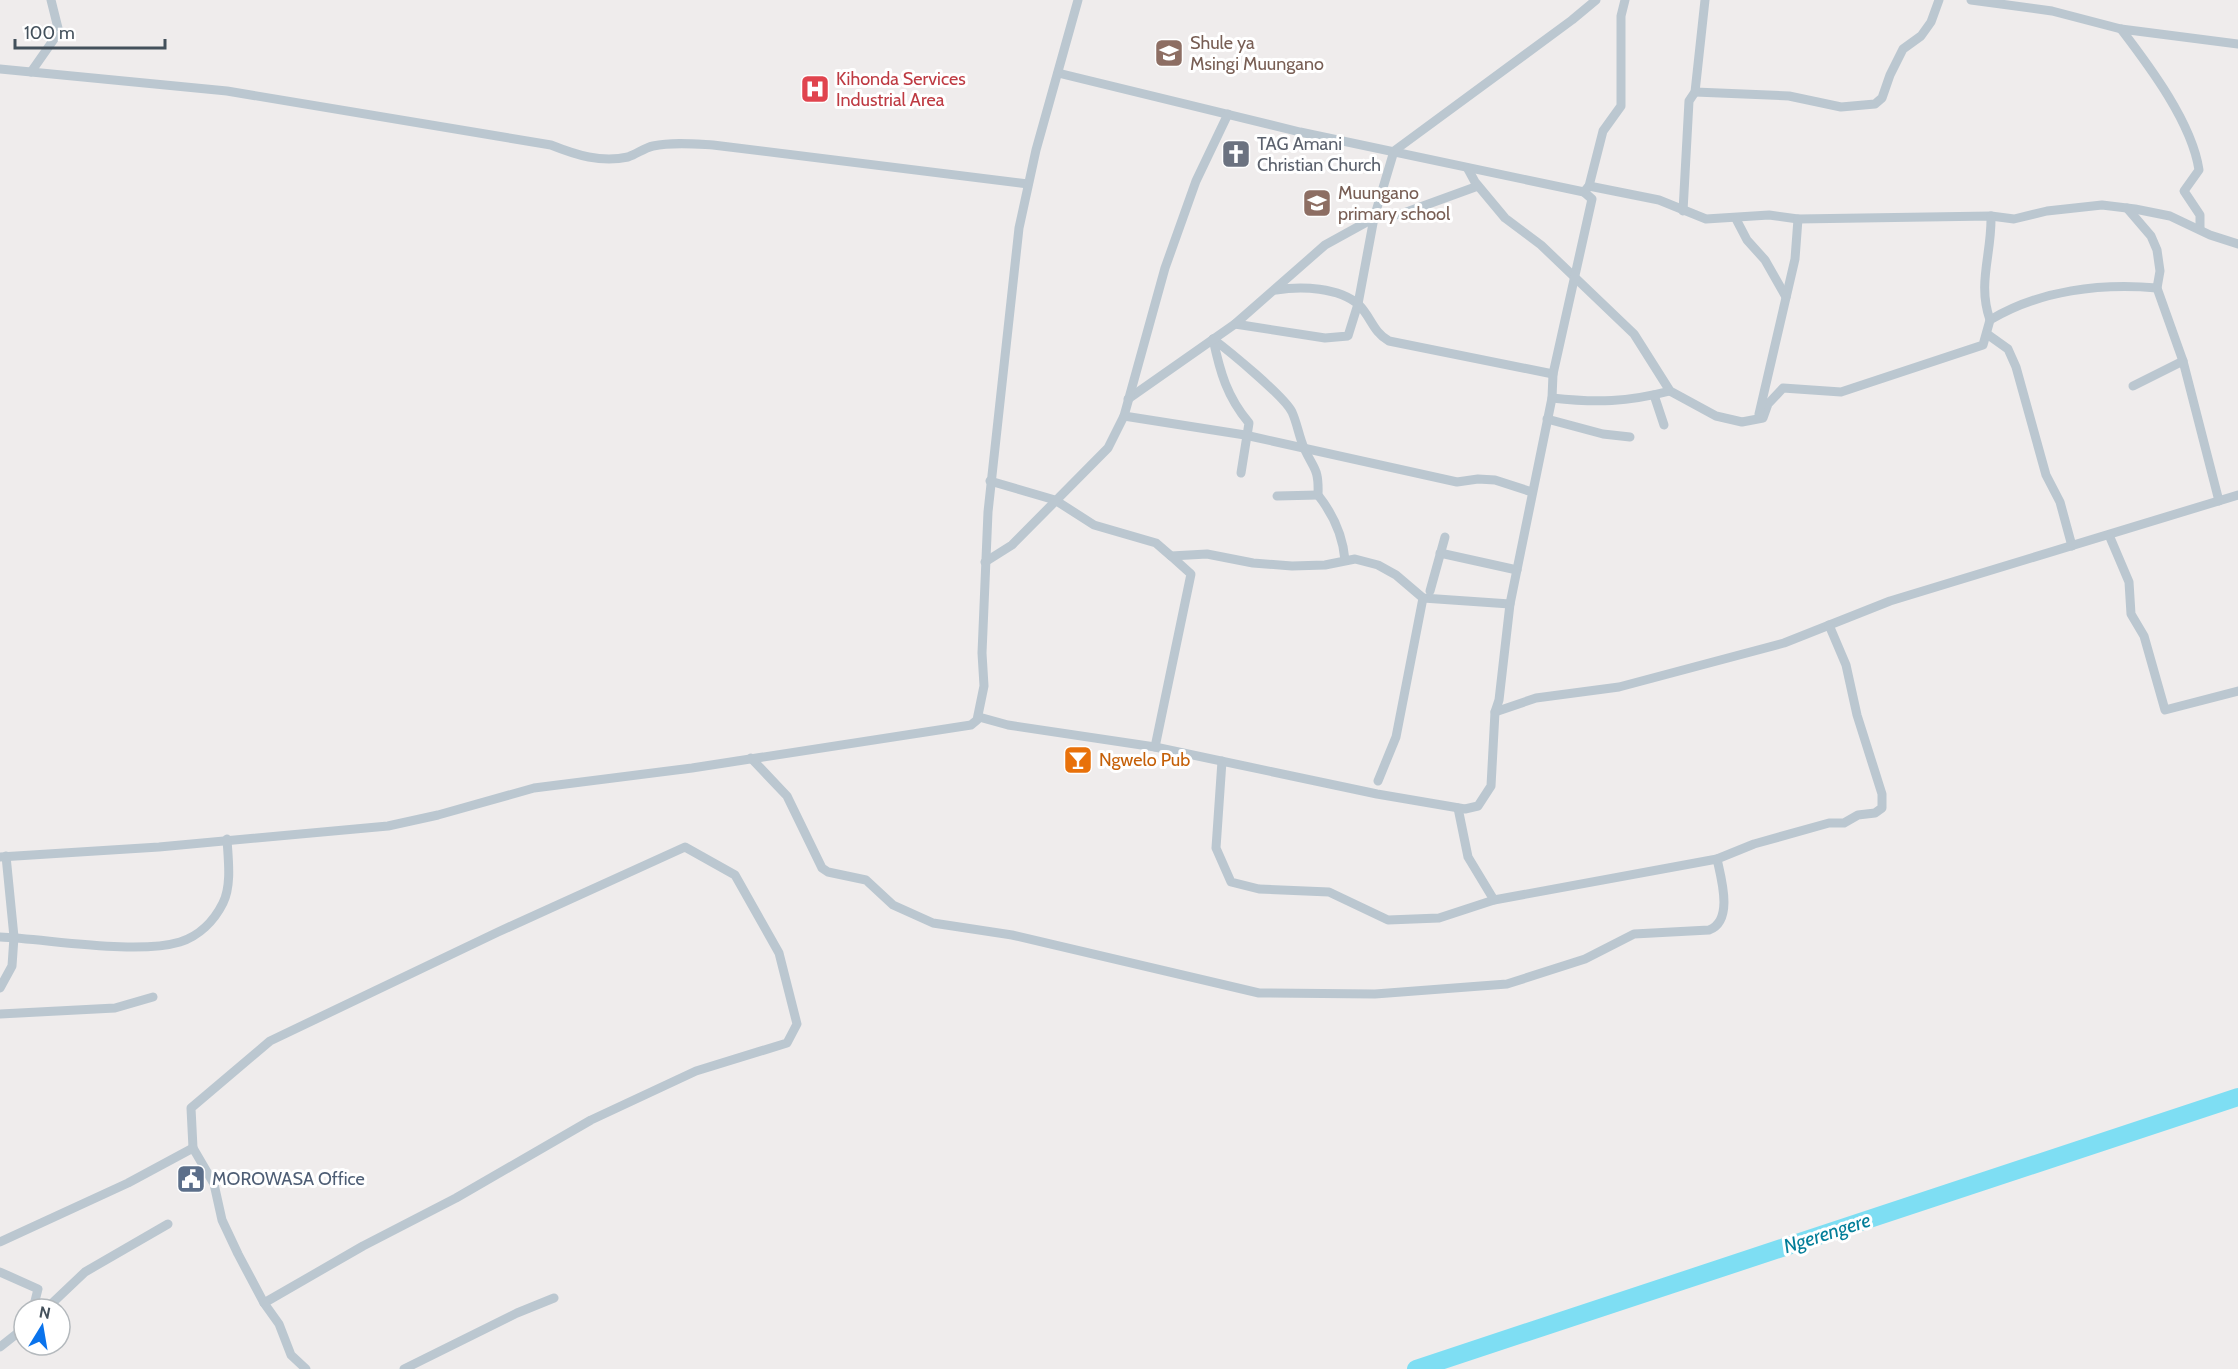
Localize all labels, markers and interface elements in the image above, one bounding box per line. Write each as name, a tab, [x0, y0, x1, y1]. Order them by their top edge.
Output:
scale bar	[15, 12, 165, 50]
text: 100 m	[24, 22, 75, 44]
place label: Shule ya Msingi Muungano	[1190, 32, 1324, 75]
school or university icon: Shule ya Msingi Muungano	[1153, 37, 1185, 69]
place label: Kihonda Services Industrial Area	[836, 68, 966, 111]
hospital icon: Kihonda Services Industrial Area	[799, 73, 831, 105]
place label: TAG Amani Christian Church	[1257, 133, 1381, 176]
church icon: TAG Amani Christian Church	[1220, 138, 1252, 170]
place label: Muungano primary school	[1338, 182, 1451, 225]
school or university icon: Muungano primary school	[1301, 187, 1333, 219]
bar icon: Ngwelo Pub	[1062, 744, 1094, 776]
place label: Ngwelo Pub	[1099, 749, 1190, 771]
public building icon: MOROWASA Office	[175, 1163, 207, 1195]
place label: MOROWASA Office	[212, 1168, 365, 1190]
water label: Ngerengere	[1780, 1208, 1874, 1258]
north arrow	[12, 1297, 72, 1357]
text: N	[37, 1302, 52, 1323]

